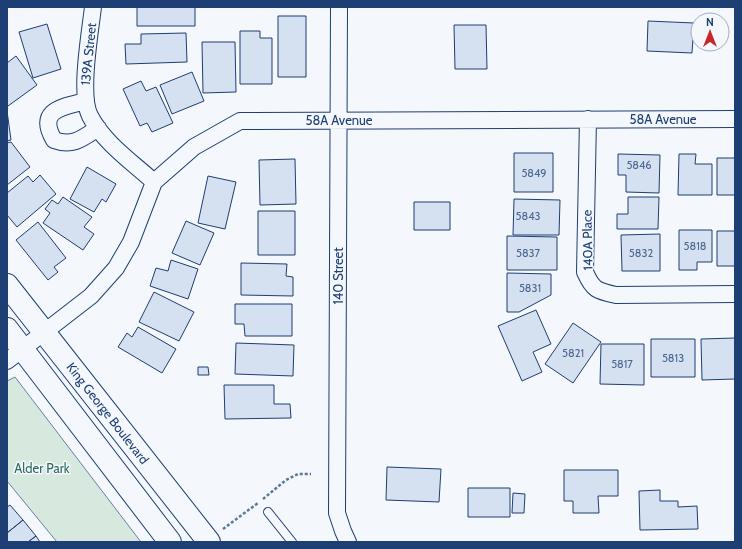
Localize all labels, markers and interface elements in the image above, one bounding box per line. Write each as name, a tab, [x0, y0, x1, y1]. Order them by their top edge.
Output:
north arrow	[690, 12, 730, 52]
text: N	[706, 15, 714, 29]
street label: 139A Street	[77, 21, 99, 86]
street label: 58A Avenue	[629, 111, 697, 127]
street label: 58A Avenue	[305, 112, 373, 128]
house number: 5846	[626, 158, 652, 172]
house number: 5849	[521, 166, 547, 180]
house number: 5843	[516, 209, 541, 223]
street label: 140A Place	[578, 209, 596, 271]
house number: 5818	[684, 239, 706, 253]
house number: 5837	[516, 246, 541, 260]
house number: 5832	[629, 246, 653, 260]
street label: 140 Street	[330, 247, 346, 305]
house number: 5831	[519, 281, 541, 295]
house number: 5821	[562, 346, 584, 360]
house number: 5813	[662, 351, 684, 365]
house number: 5817	[611, 357, 633, 371]
street label: King George Boulevard	[63, 359, 153, 467]
park label: Alder Park	[14, 460, 70, 476]

